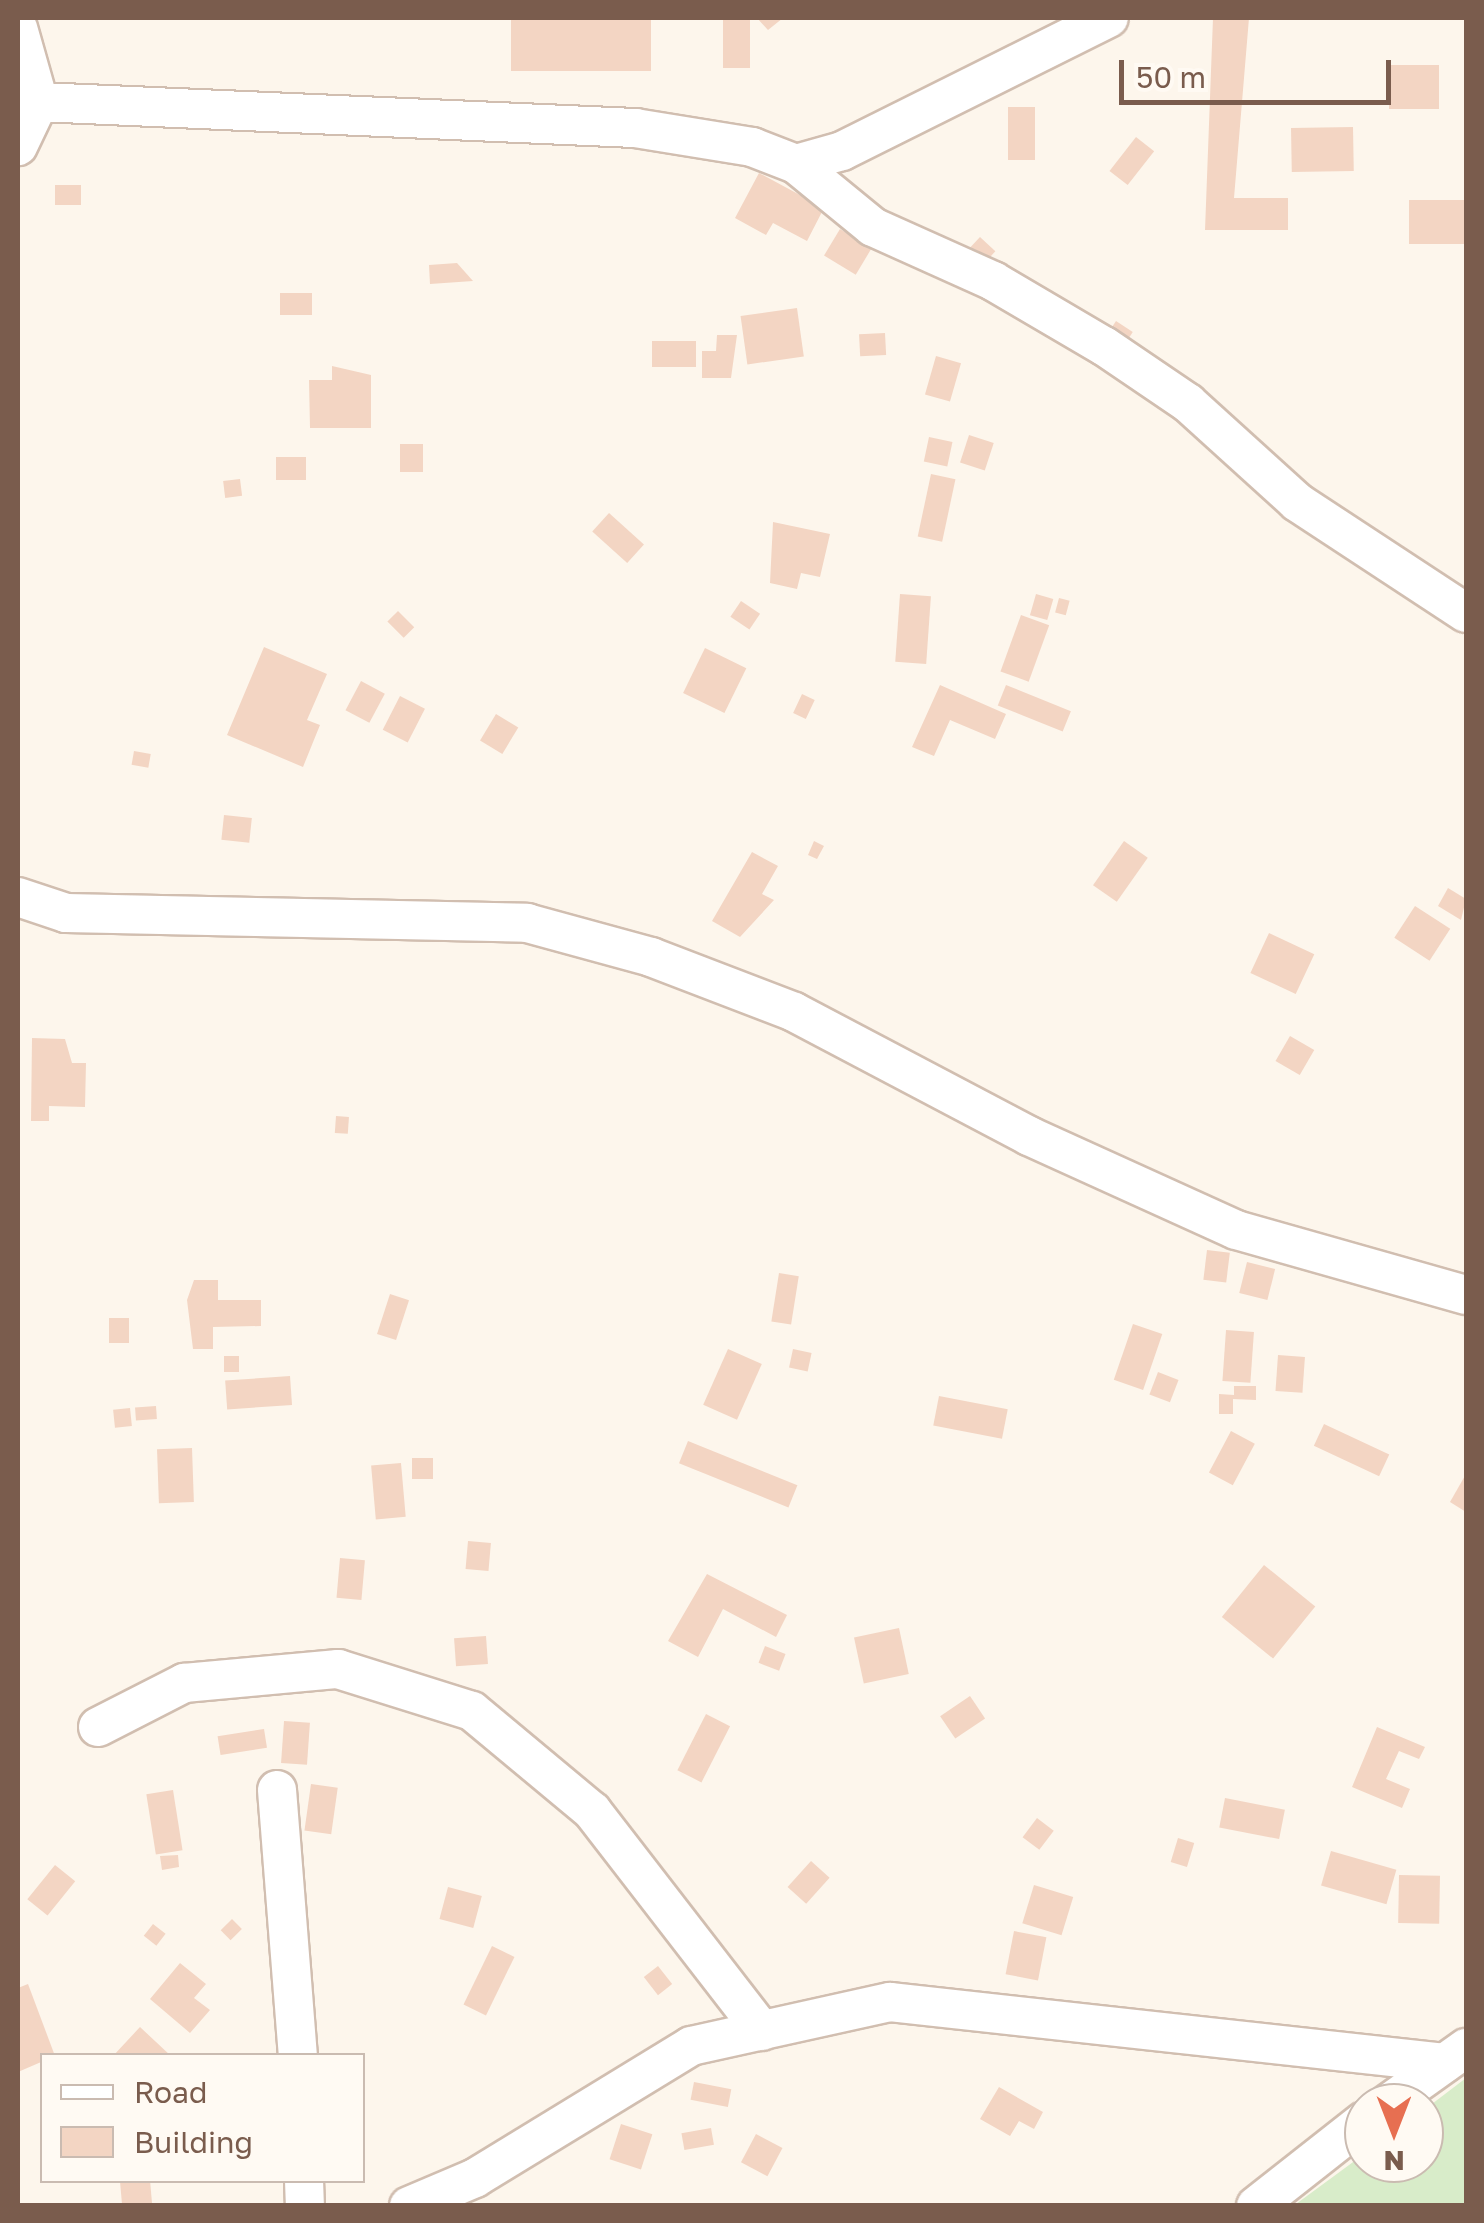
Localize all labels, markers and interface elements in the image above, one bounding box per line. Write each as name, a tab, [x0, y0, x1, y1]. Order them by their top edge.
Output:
scale bar	[1124, 40, 1396, 102]
text: 50 m	[1136, 59, 1206, 95]
legend	[40, 2053, 365, 2183]
text: Road	[134, 2074, 208, 2110]
north arrow	[1344, 2083, 1444, 2183]
text: Building	[134, 2124, 253, 2160]
text: N	[1383, 2145, 1405, 2178]

